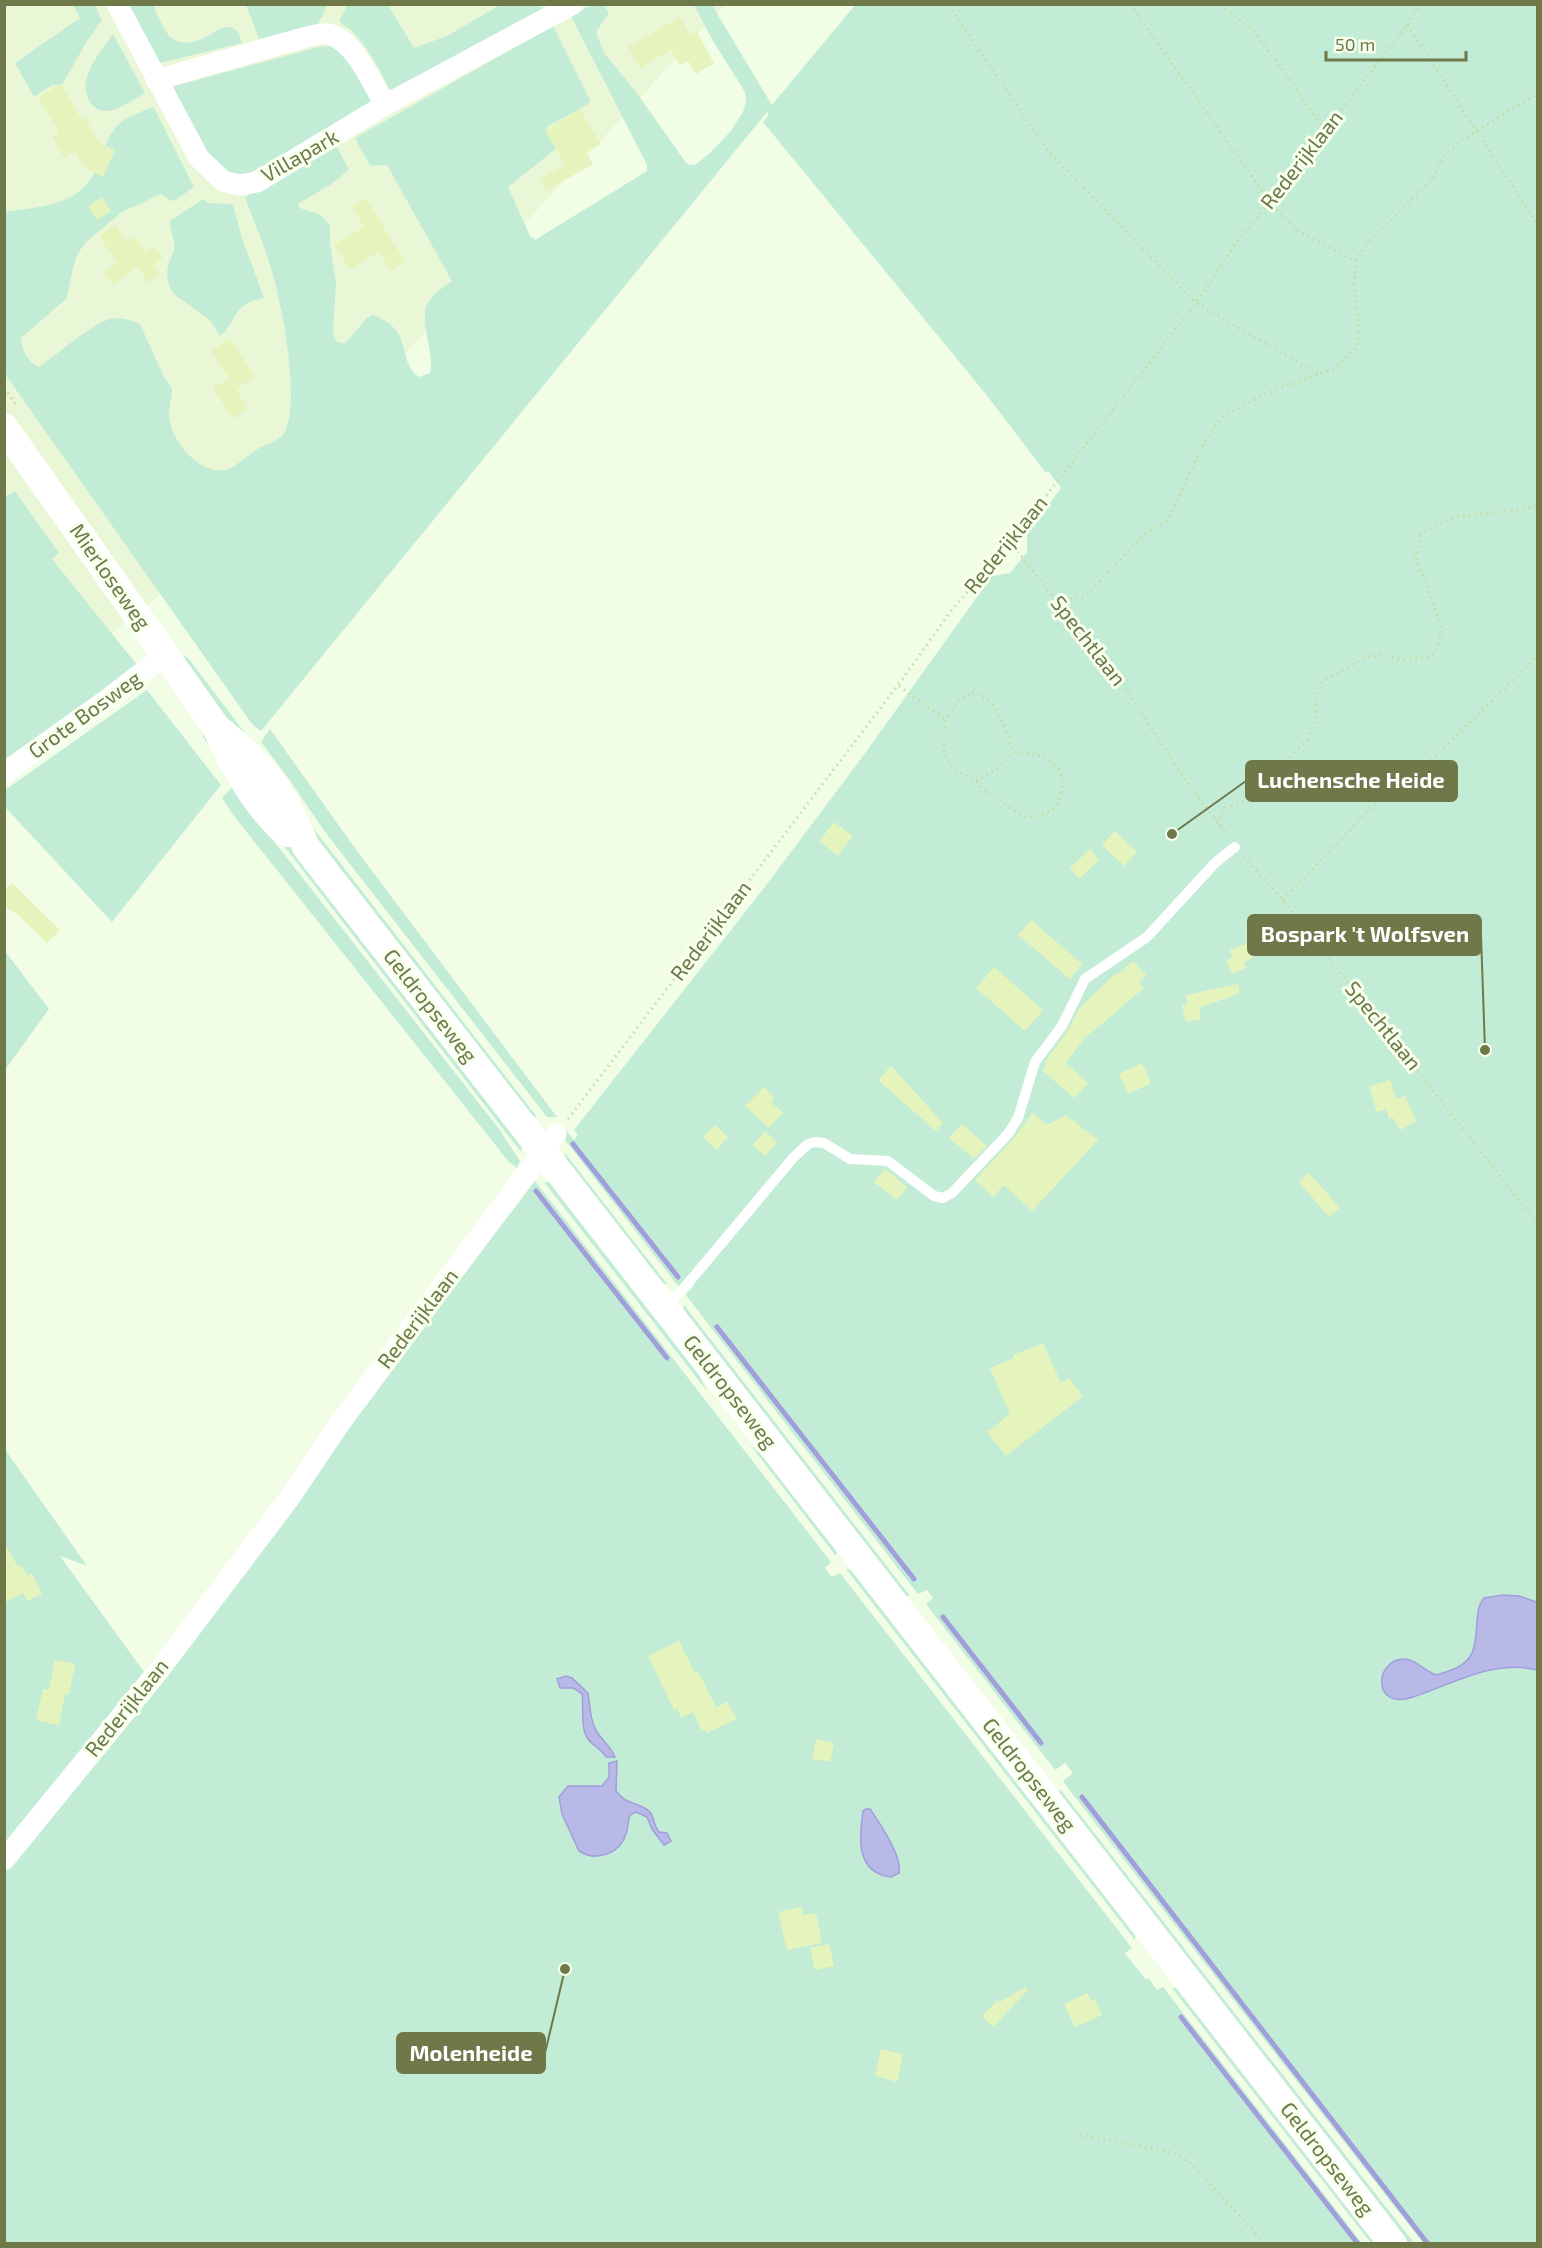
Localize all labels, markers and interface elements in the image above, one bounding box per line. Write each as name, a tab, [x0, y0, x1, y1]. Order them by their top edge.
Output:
scale bar	[1326, 24, 1466, 62]
text: 50 m	[1335, 33, 1375, 55]
street label: Rederijklaan	[1254, 105, 1348, 214]
street label: Villapark	[256, 123, 342, 187]
street label: Rederijklaan	[958, 490, 1053, 599]
street label: Mierloseweg	[66, 518, 157, 634]
street label: Spechtlaan	[1046, 590, 1132, 690]
street label: Grote Bosweg	[23, 664, 146, 763]
callout: Luchensche Heide	[1246, 761, 1457, 801]
text: Luchensche Heide	[1257, 766, 1445, 792]
street label: Rederijklaan	[664, 875, 756, 986]
callout: Bospark 't Wolfsven	[1248, 915, 1481, 955]
text: Bospark 't Wolfsven	[1261, 920, 1469, 946]
street label: Geldropseweg	[379, 943, 483, 1067]
street label: Spechtlaan	[1341, 976, 1428, 1075]
street label: Rederijklaan	[371, 1263, 463, 1374]
street label: Geldropseweg	[679, 1329, 783, 1453]
street label: Rederijklaan	[79, 1653, 174, 1762]
street label: Geldropseweg	[978, 1712, 1082, 1836]
callout: Molenheide	[397, 2033, 545, 2073]
text: Molenheide	[409, 2039, 533, 2065]
street label: Geldropseweg	[1276, 2096, 1380, 2220]

